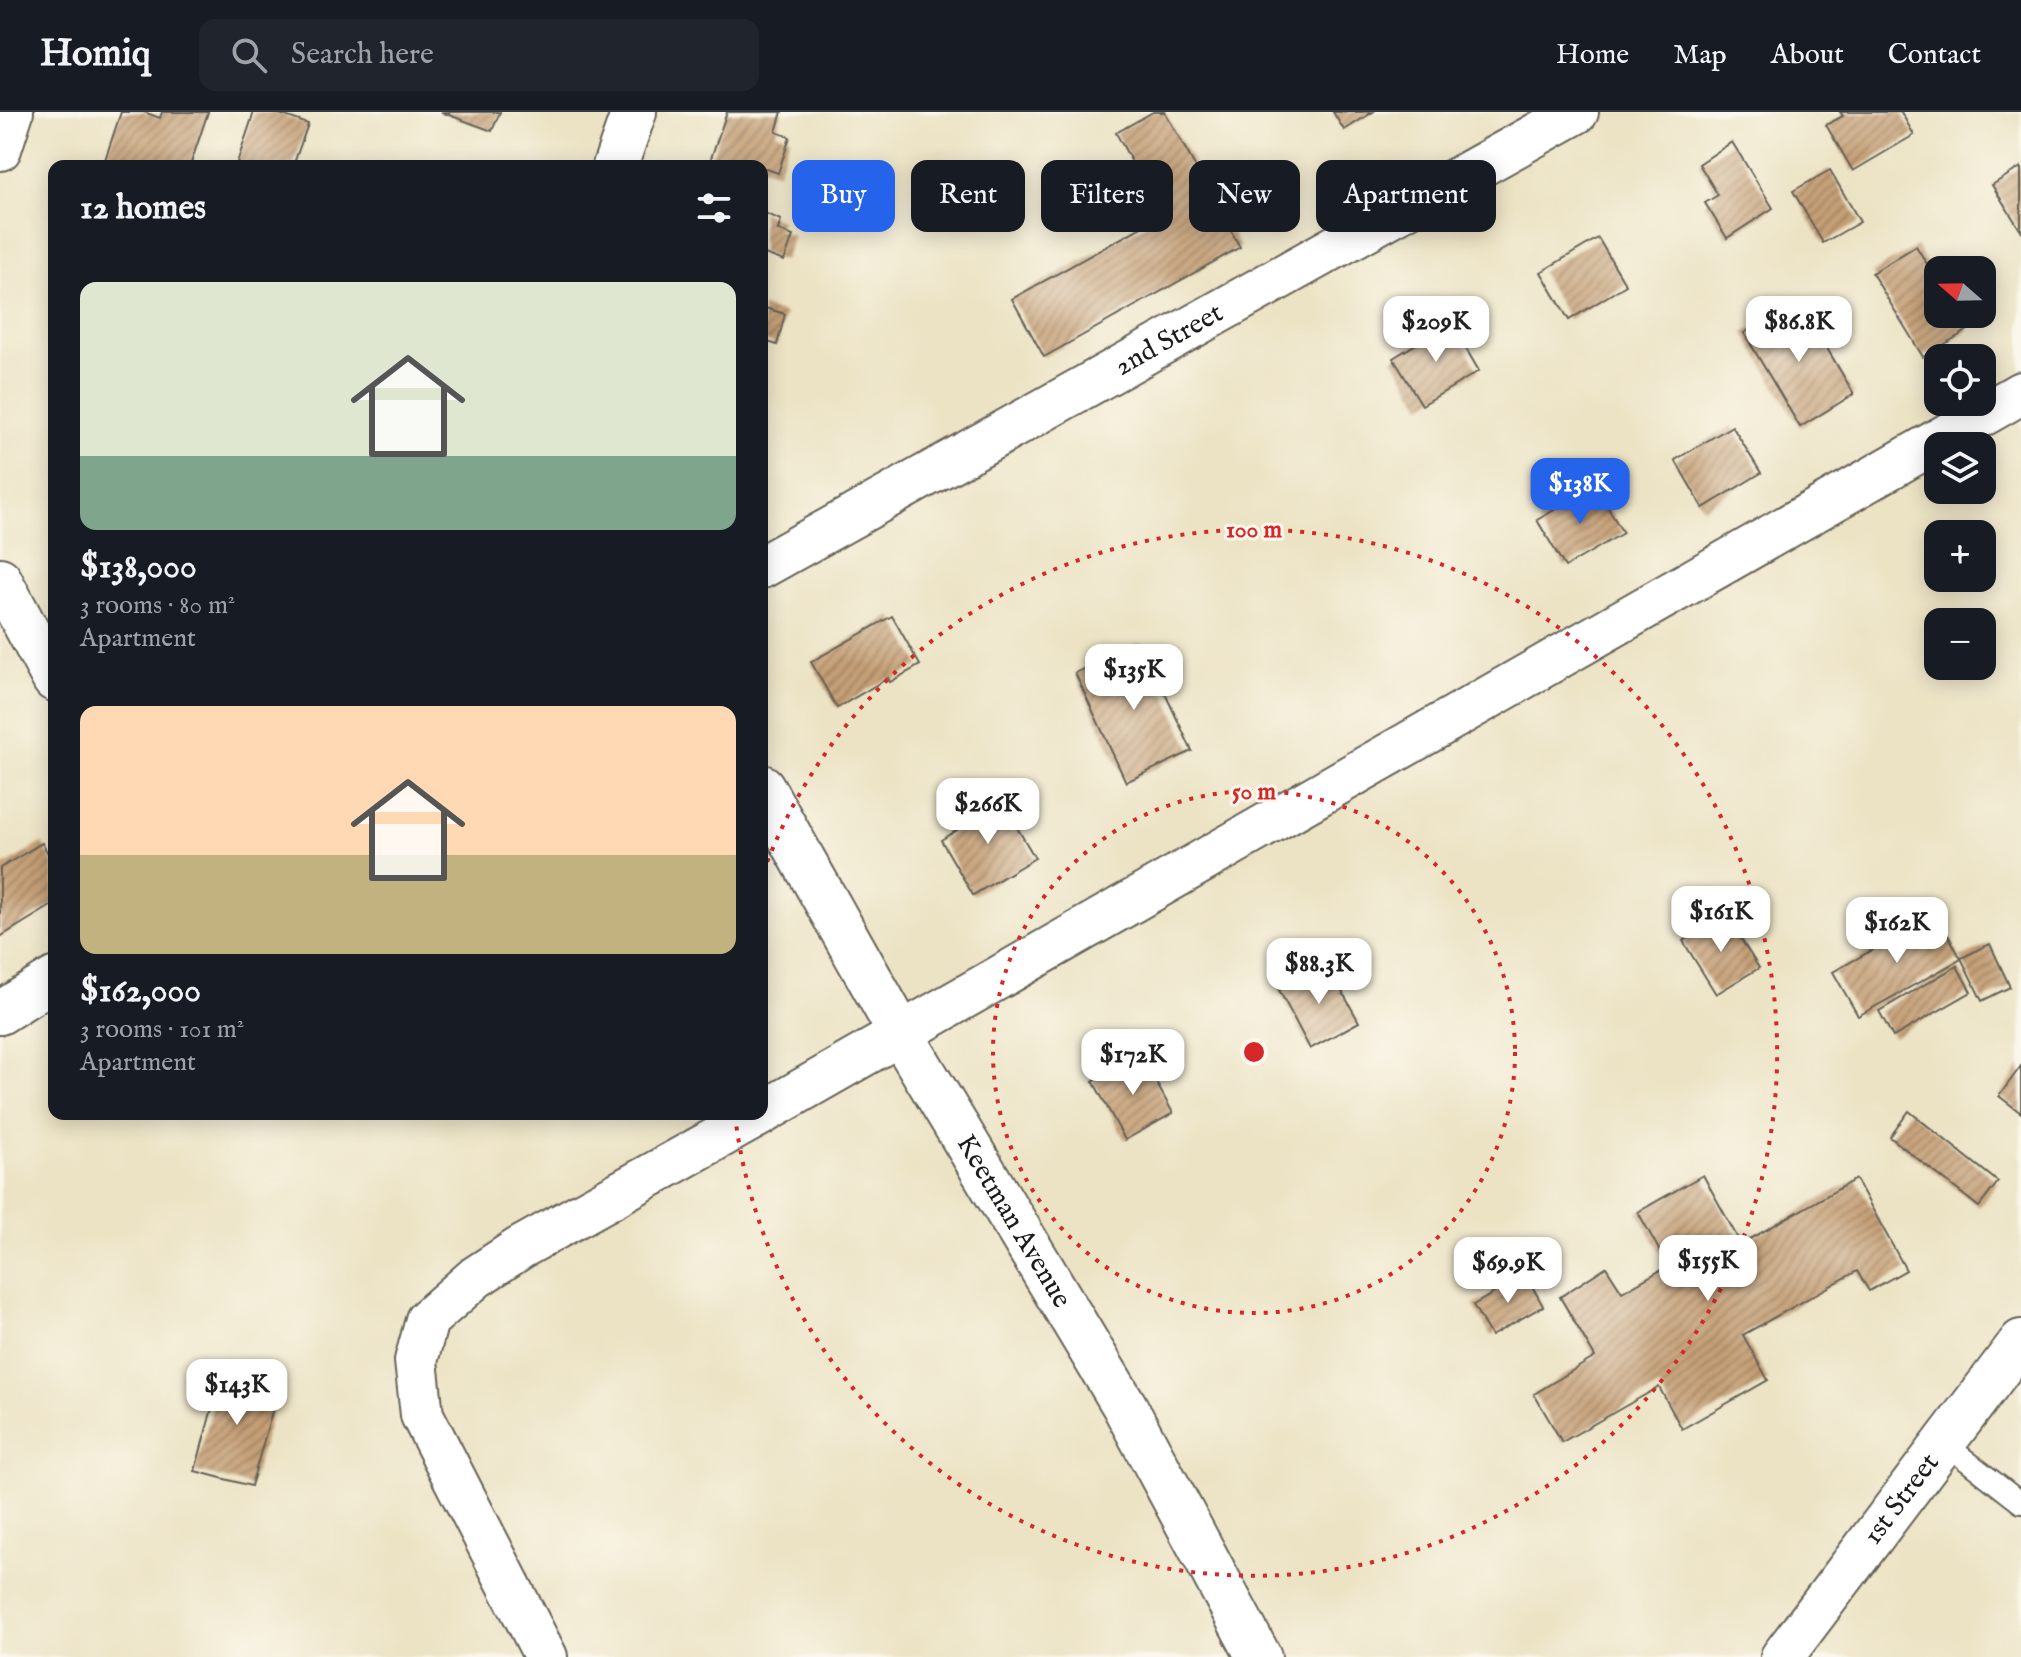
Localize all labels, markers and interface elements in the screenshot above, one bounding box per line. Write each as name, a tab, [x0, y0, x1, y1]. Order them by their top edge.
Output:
search box	[199, 19, 759, 91]
text: Homiq	[40, 31, 151, 79]
icon: search	[227, 33, 271, 77]
text: Search here	[291, 36, 434, 74]
text: Home	[1556, 38, 1629, 73]
text: Map	[1673, 38, 1727, 73]
text: About	[1771, 38, 1844, 73]
text: Contact	[1888, 38, 1981, 73]
chip: Buy	[792, 160, 895, 232]
chip: Rent	[911, 160, 1025, 232]
chip: Filters	[1041, 160, 1173, 232]
chip: New	[1189, 160, 1300, 232]
chip: Apartment	[1316, 160, 1496, 232]
icon: filters	[692, 186, 736, 230]
text: 12 homes	[80, 187, 206, 230]
north arrow	[1924, 256, 1996, 328]
map controls	[1924, 256, 1996, 680]
street label: 2nd Street	[1109, 295, 1230, 384]
pin: $209K	[1380, 296, 1492, 364]
pin: $86.8K	[1734, 296, 1864, 364]
text: $209K	[1401, 305, 1471, 338]
text: $86.8K	[1764, 305, 1834, 338]
icon: home	[336, 334, 480, 478]
button: locate	[1924, 344, 1996, 416]
button: layers	[1924, 432, 1996, 504]
pin: $138K	[1524, 458, 1636, 526]
text: $138K	[1549, 467, 1611, 500]
text: 100 m	[1226, 515, 1283, 546]
button: +	[1924, 520, 1996, 592]
text: $138,000	[80, 546, 197, 589]
text: 3 rooms · 80 m²	[80, 589, 235, 622]
button: −	[1924, 608, 1996, 680]
text: Apartment	[80, 622, 196, 655]
pin: $135K	[1078, 644, 1190, 712]
text: $135K	[1103, 653, 1165, 686]
icon: home	[336, 758, 480, 902]
text: 50 m	[1232, 777, 1277, 808]
pin: $266K	[932, 778, 1044, 846]
text: $266K	[954, 787, 1022, 820]
pin: $161K	[1665, 886, 1777, 954]
text: $161K	[1689, 895, 1753, 928]
pin: $162K	[1841, 897, 1953, 965]
text: $162K	[1864, 906, 1930, 939]
pin: $88.3K	[1254, 938, 1384, 1006]
text: $88.3K	[1285, 947, 1353, 980]
text: $162,000	[80, 970, 201, 1013]
text: 3 rooms · 101 m²	[80, 1013, 244, 1046]
pin: $172K	[1077, 1029, 1189, 1097]
text: $172K	[1099, 1038, 1167, 1071]
centre of rings	[1240, 1038, 1268, 1066]
text: Apartment	[80, 1046, 196, 1079]
street label: Keetman Avenue	[948, 1128, 1079, 1314]
pin: $155K	[1652, 1235, 1764, 1303]
pin: $69.9K	[1443, 1237, 1573, 1305]
text: $155K	[1677, 1244, 1739, 1277]
text: $69.9K	[1472, 1246, 1544, 1279]
pin: $143K	[181, 1359, 293, 1427]
text: $143K	[204, 1368, 270, 1401]
street label: 1st Street	[1856, 1446, 1947, 1552]

